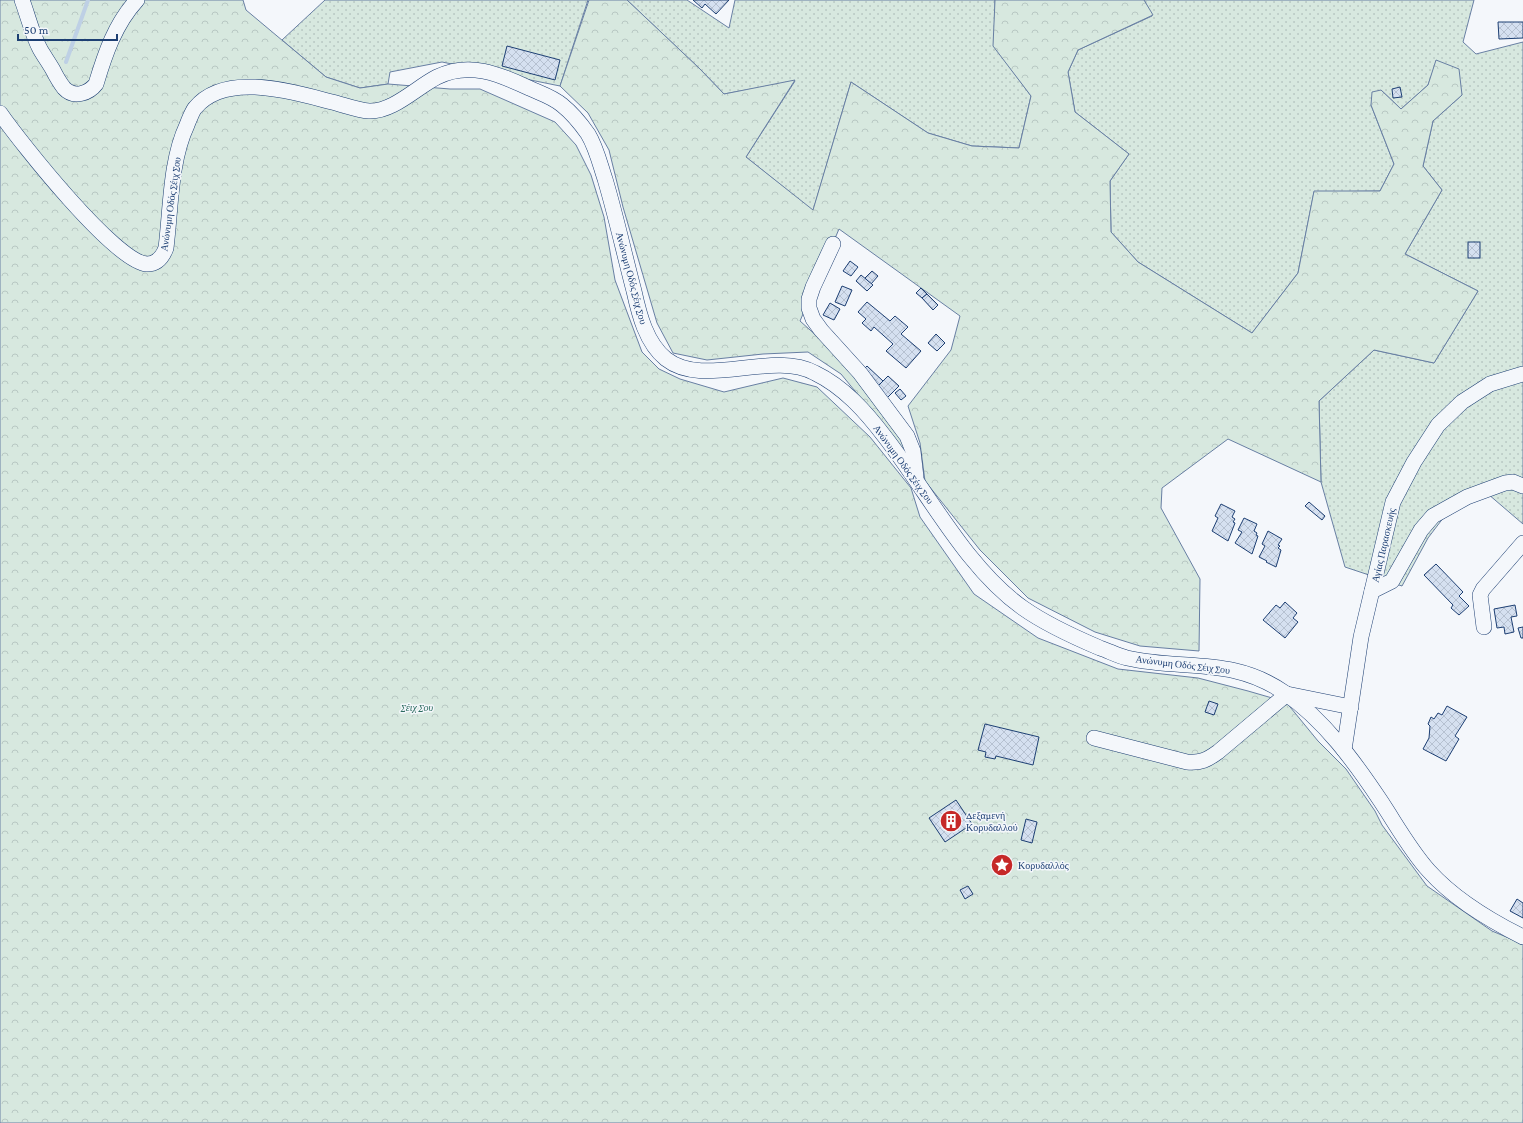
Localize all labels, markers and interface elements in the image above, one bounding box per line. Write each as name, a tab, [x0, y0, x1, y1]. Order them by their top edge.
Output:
scale bar	[18, 16, 117, 42]
text: 50 m	[24, 23, 49, 37]
street label: Ανώνυμη Οδός Σέιχ Σου	[158, 156, 183, 252]
street label: Ανώνυμη Οδός Σέιχ Σου	[614, 231, 649, 326]
street label: Ανώνυμη Οδός Σέιχ Σου	[871, 423, 936, 506]
street label: Αγίας Παρασκευής	[1370, 507, 1397, 583]
street label: Ανώνυμη Οδός Σέιχ Σου	[1135, 653, 1231, 676]
park label: Σέιχ Σου	[400, 702, 434, 713]
building icon: Δεξαμενή Κορυδαλλού	[938, 808, 964, 834]
place label: Δεξαμενή Κορυδαλλού	[966, 810, 1018, 833]
place icon: Κορυδαλλός	[989, 852, 1015, 878]
place label: Κορυδαλλός	[1018, 860, 1069, 871]

